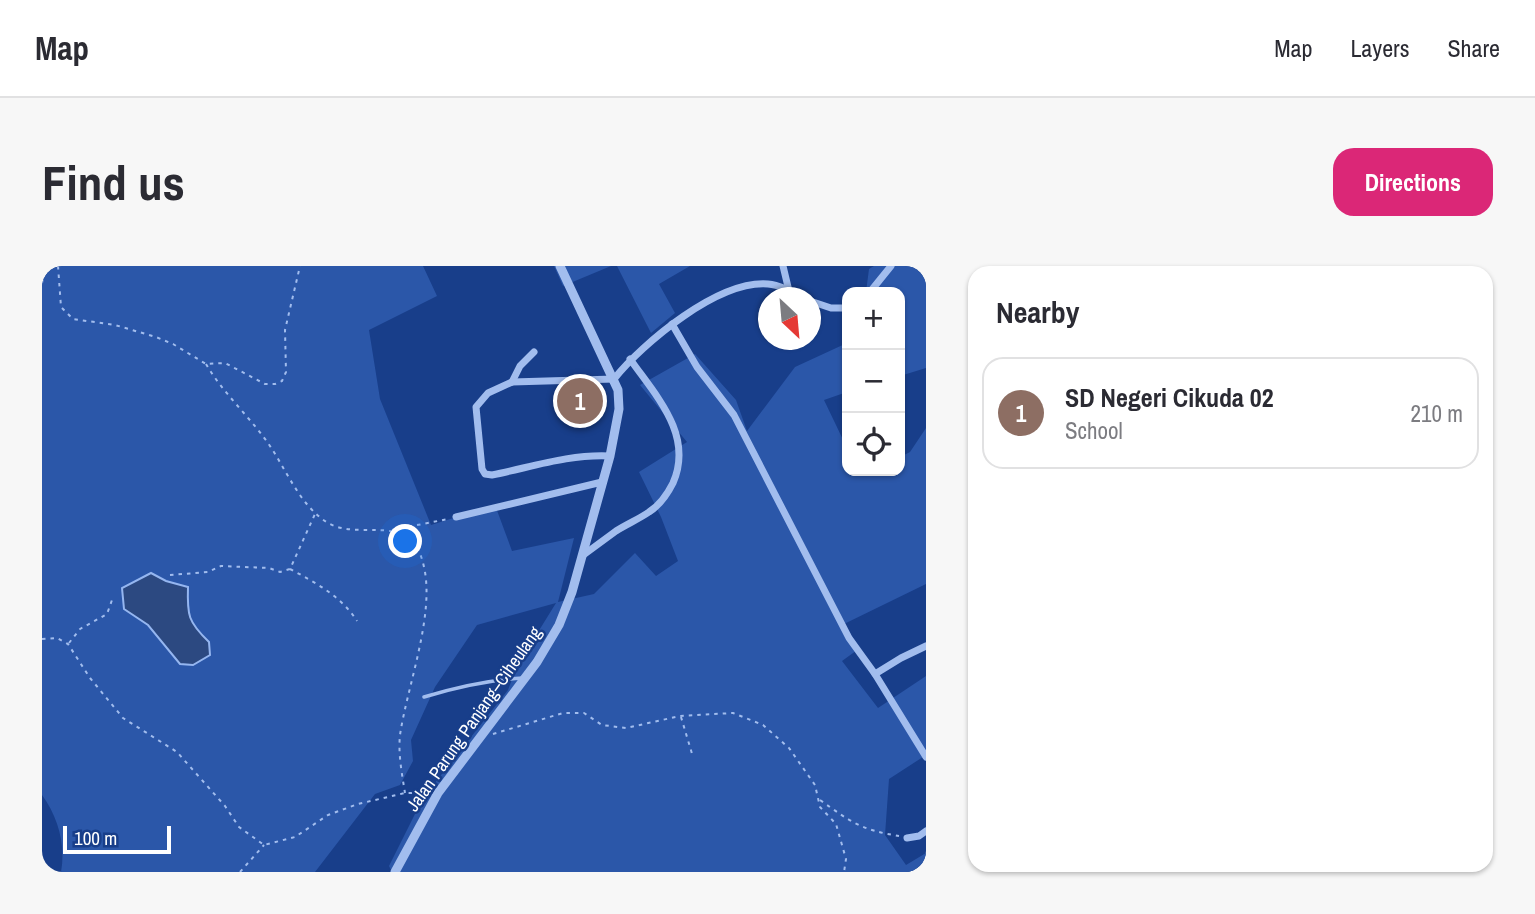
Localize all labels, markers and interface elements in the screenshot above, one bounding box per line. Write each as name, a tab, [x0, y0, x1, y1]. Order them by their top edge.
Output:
text: Map	[35, 26, 89, 70]
text: Map	[1274, 32, 1312, 64]
text: Layers	[1350, 32, 1409, 64]
text: Share	[1447, 32, 1500, 64]
button: Directions	[1333, 148, 1493, 216]
text: Find us	[42, 149, 185, 215]
north arrow	[758, 287, 821, 350]
map controls	[842, 287, 905, 476]
button: +	[842, 287, 905, 350]
text: Nearby	[996, 292, 1079, 332]
button: −	[842, 350, 905, 413]
pin: 1	[557, 375, 603, 427]
text: SD Negeri Cikuda 02	[1065, 380, 1274, 415]
text: 1	[1016, 398, 1026, 429]
text: 210 m	[1411, 398, 1463, 429]
button: locate	[842, 413, 905, 476]
text: School	[1065, 415, 1123, 446]
your location	[388, 524, 422, 558]
street label: Jalan Parung Panjang–Ciheulang	[400, 620, 548, 816]
scale bar	[63, 823, 172, 855]
text: 100 m	[74, 825, 117, 851]

